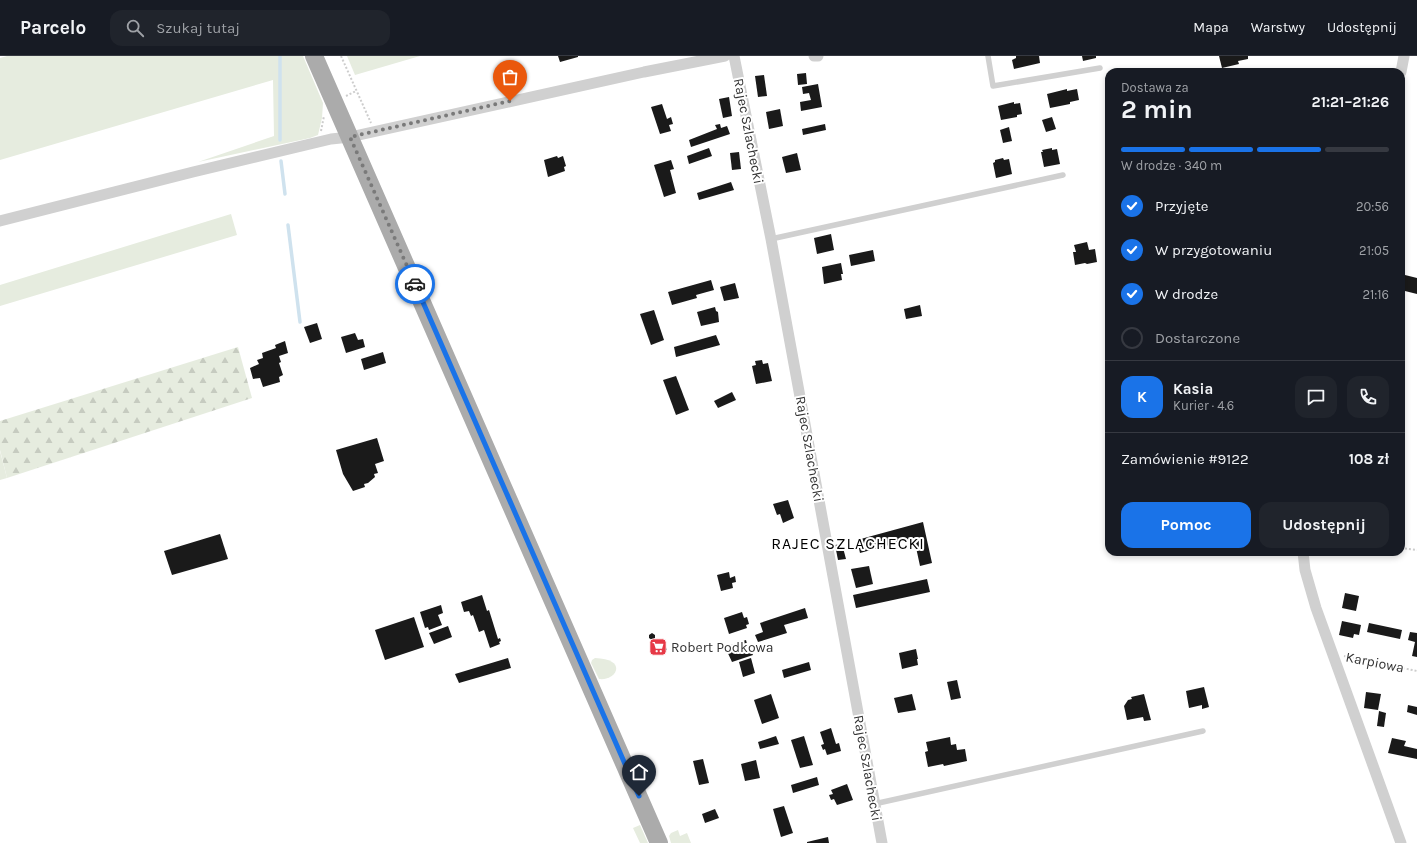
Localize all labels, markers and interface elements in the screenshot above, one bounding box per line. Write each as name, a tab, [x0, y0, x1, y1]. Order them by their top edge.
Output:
search box	[110, 10, 390, 46]
text: Parcelo	[20, 17, 86, 39]
icon: search	[124, 17, 146, 39]
text: Szukaj tutaj	[156, 19, 240, 37]
text: Mapa	[1193, 19, 1229, 36]
text: Warstwy	[1251, 19, 1305, 36]
text: Udostępnij	[1327, 19, 1397, 36]
pin	[493, 60, 527, 101]
icon: bag	[499, 66, 521, 88]
street label: Rajec Szlachecki	[730, 77, 767, 185]
text: Dostawa za	[1121, 80, 1189, 95]
text: 21:21–21:26	[1312, 93, 1389, 111]
text: 2 min	[1121, 94, 1193, 125]
text: W drodze · 340 m	[1121, 158, 1222, 173]
icon: check	[1121, 195, 1143, 217]
text: Przyjęte	[1155, 197, 1209, 215]
text: 20:56	[1356, 199, 1389, 214]
icon: check	[1121, 239, 1143, 261]
text: W przygotowaniu	[1155, 241, 1272, 259]
text: 21:05	[1359, 243, 1389, 258]
courier	[395, 264, 435, 304]
icon: car	[404, 273, 426, 295]
icon: check	[1121, 283, 1143, 305]
text: W drodze	[1155, 285, 1218, 303]
text: 21:16	[1362, 287, 1389, 302]
text: Dostarczone	[1155, 329, 1240, 347]
button: chat	[1295, 376, 1337, 418]
button: phone	[1347, 376, 1389, 418]
text: Kasia	[1173, 380, 1213, 398]
text: K	[1137, 388, 1147, 406]
street label: Rajec Szlachecki	[792, 395, 827, 503]
text: Kurier · 4.6	[1173, 398, 1234, 413]
text: Zamówienie #9122	[1121, 450, 1249, 468]
text: 108 zł	[1349, 450, 1389, 468]
button: Pomoc	[1121, 502, 1251, 548]
button: Udostępnij	[1259, 502, 1389, 548]
district label: RAJEC SZLACHECKI	[771, 534, 925, 553]
supermarket icon: Robert Podkowa	[648, 637, 668, 657]
place label: Robert Podkowa	[671, 639, 773, 656]
street label: Karpiowa	[1344, 649, 1406, 676]
street label: Rajec Szlachecki	[850, 714, 885, 822]
pin	[622, 755, 656, 796]
icon: home	[628, 761, 650, 783]

